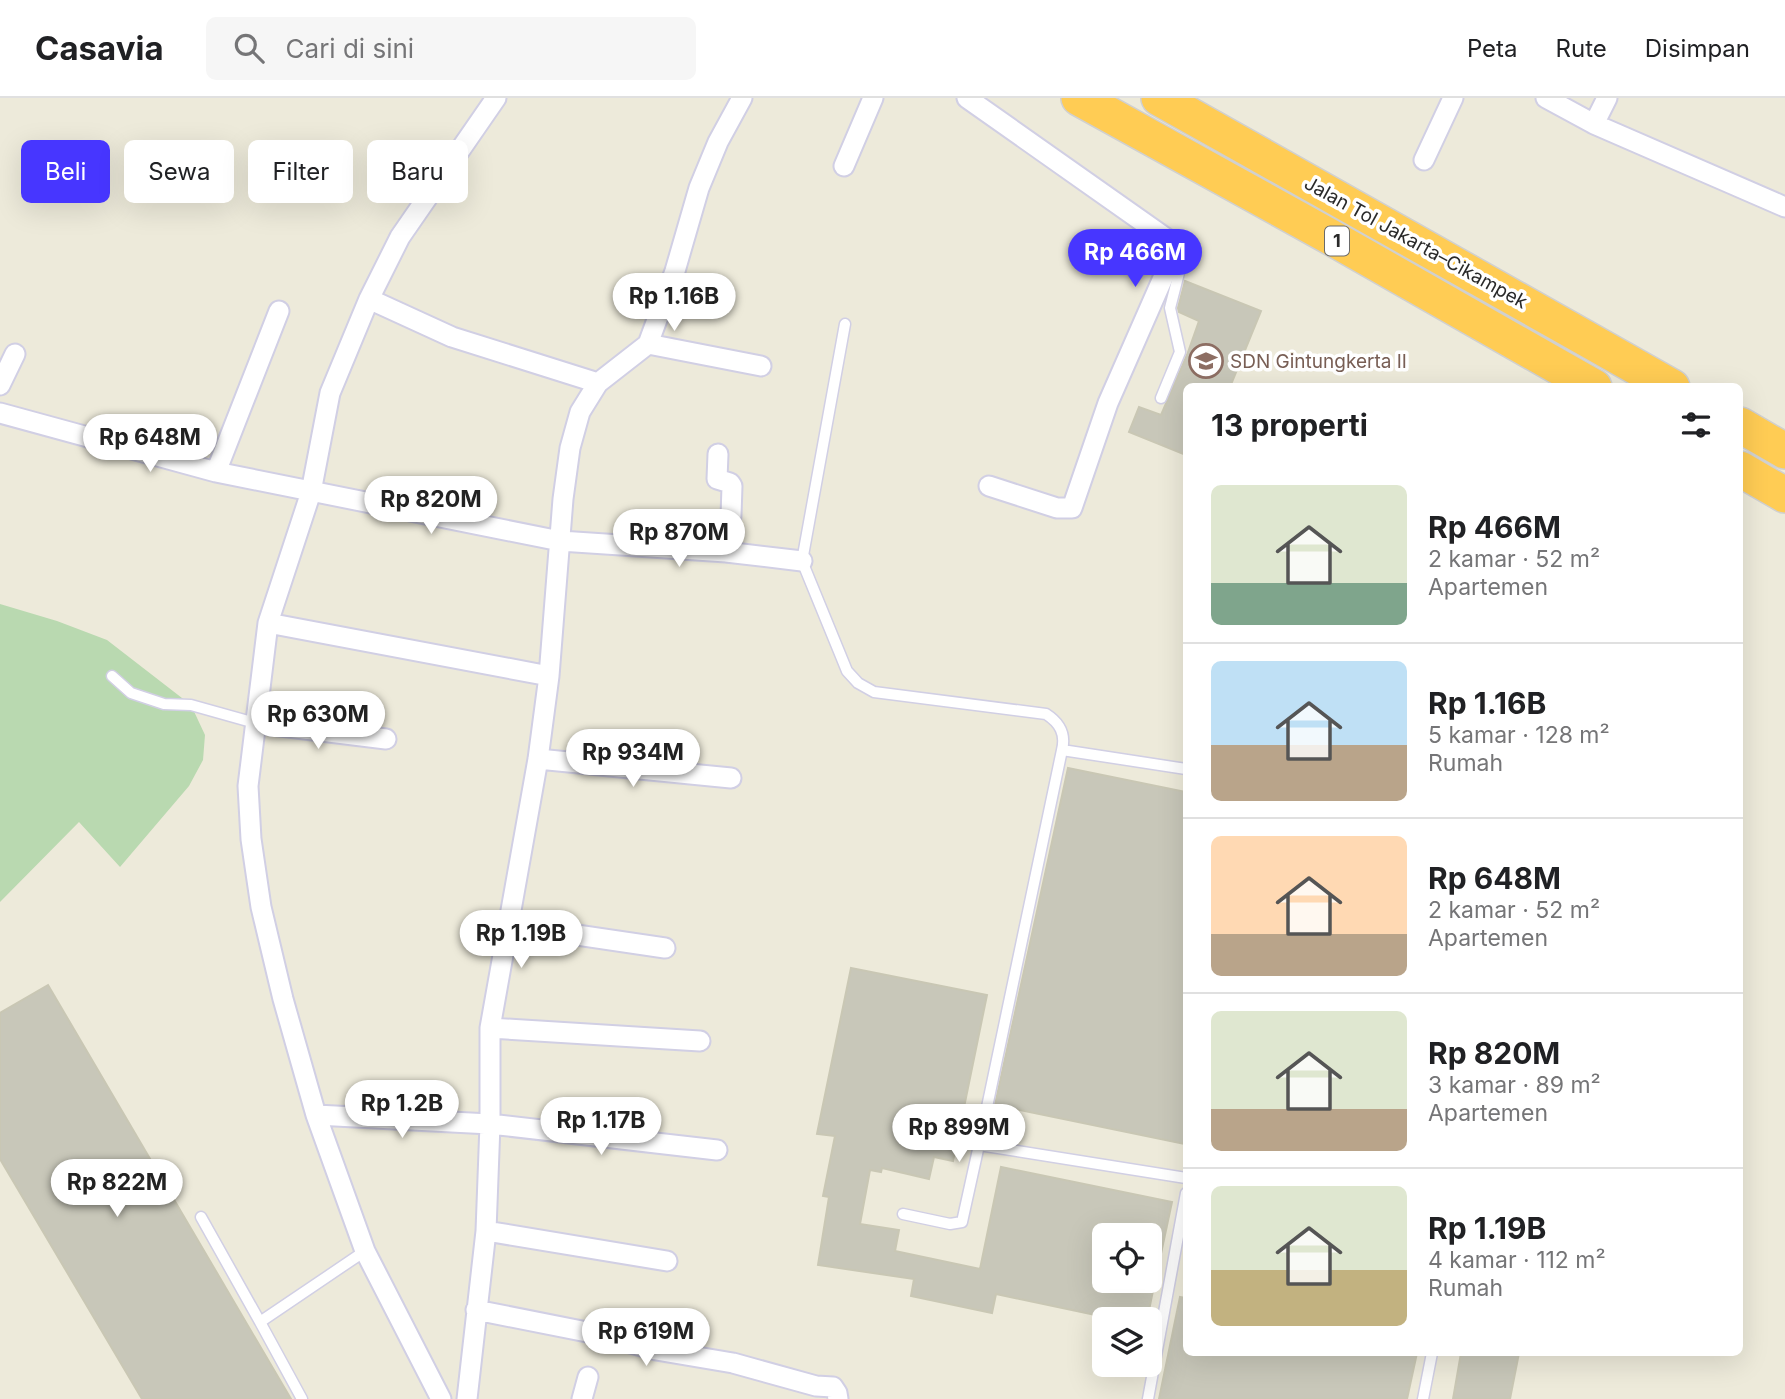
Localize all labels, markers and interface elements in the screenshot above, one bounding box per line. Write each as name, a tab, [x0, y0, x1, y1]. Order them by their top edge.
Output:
search box	[206, 17, 696, 80]
text: Casavia	[35, 28, 164, 68]
icon: search	[230, 29, 268, 67]
text: Cari di sini	[286, 33, 414, 64]
text: Peta	[1467, 34, 1518, 63]
text: Rute	[1556, 34, 1607, 63]
text: Disimpan	[1645, 34, 1750, 63]
chip: Beli	[21, 140, 110, 203]
chip: Sewa	[124, 140, 234, 203]
chip: Filter	[248, 140, 353, 203]
chip: Baru	[367, 140, 468, 203]
street label: Jalan Tol Jakarta–Cikampek	[1300, 171, 1532, 314]
road number: 1	[1325, 226, 1349, 256]
pin: Rp 466M	[1070, 230, 1200, 289]
text: Rp 466M	[1084, 238, 1186, 266]
pin: Rp 1.16B	[602, 274, 746, 333]
text: Rp 1.16B	[629, 282, 719, 310]
school or university icon: SDN Gintungkerta II	[1187, 342, 1225, 380]
place label: SDN Gintungkerta II	[1230, 350, 1407, 373]
icon: filters	[1677, 406, 1715, 444]
text: 13 properti	[1211, 407, 1368, 443]
pin: Rp 648M	[85, 414, 215, 474]
text: Rp 648M	[99, 423, 201, 451]
pin: Rp 820M	[366, 476, 496, 536]
text: Rp 820M	[380, 485, 482, 513]
text: Rp 466M	[1428, 509, 1561, 545]
pin: Rp 870M	[614, 510, 744, 569]
icon: home	[1267, 513, 1351, 597]
text: Rp 870M	[629, 518, 729, 546]
text: 2 kamar · 52 m²	[1428, 545, 1600, 573]
text: Apartemen	[1428, 573, 1548, 601]
text: Rp 1.16B	[1428, 685, 1546, 721]
icon: home	[1267, 689, 1351, 773]
pin: Rp 630M	[253, 692, 383, 751]
text: Rp 630M	[267, 700, 369, 728]
text: 5 kamar · 128 m²	[1428, 721, 1610, 749]
pin: Rp 934M	[568, 730, 698, 789]
text: Rp 934M	[582, 738, 684, 766]
text: Rumah	[1428, 749, 1503, 777]
text: Rp 648M	[1428, 860, 1561, 896]
icon: home	[1267, 864, 1351, 948]
text: 2 kamar · 52 m²	[1428, 896, 1600, 924]
pin: Rp 1.19B	[449, 910, 593, 970]
text: Rp 1.19B	[476, 919, 566, 947]
text: Apartemen	[1428, 924, 1548, 952]
text: Rp 820M	[1428, 1035, 1560, 1071]
icon: home	[1267, 1039, 1351, 1123]
text: 3 kamar · 89 m²	[1428, 1071, 1601, 1099]
pin: Rp 1.2B	[337, 1080, 467, 1140]
text: Rp 1.2B	[361, 1089, 443, 1117]
pin: Rp 1.17B	[529, 1098, 673, 1157]
text: Apartemen	[1428, 1099, 1548, 1127]
pin: Rp 899M	[894, 1104, 1024, 1164]
text: Rp 1.17B	[556, 1106, 646, 1134]
text: Rp 899M	[908, 1113, 1010, 1141]
pin: Rp 822M	[52, 1160, 182, 1219]
text: Rp 822M	[67, 1168, 167, 1196]
text: Rp 1.19B	[1428, 1210, 1546, 1246]
icon: home	[1267, 1214, 1351, 1298]
map controls	[1092, 1223, 1162, 1377]
button: locate	[1092, 1223, 1162, 1293]
text: 4 kamar · 112 m²	[1428, 1246, 1606, 1274]
text: Rumah	[1428, 1274, 1503, 1302]
button: layers	[1092, 1307, 1162, 1377]
pin: Rp 619M	[581, 1308, 711, 1368]
text: Rp 619M	[598, 1317, 694, 1345]

